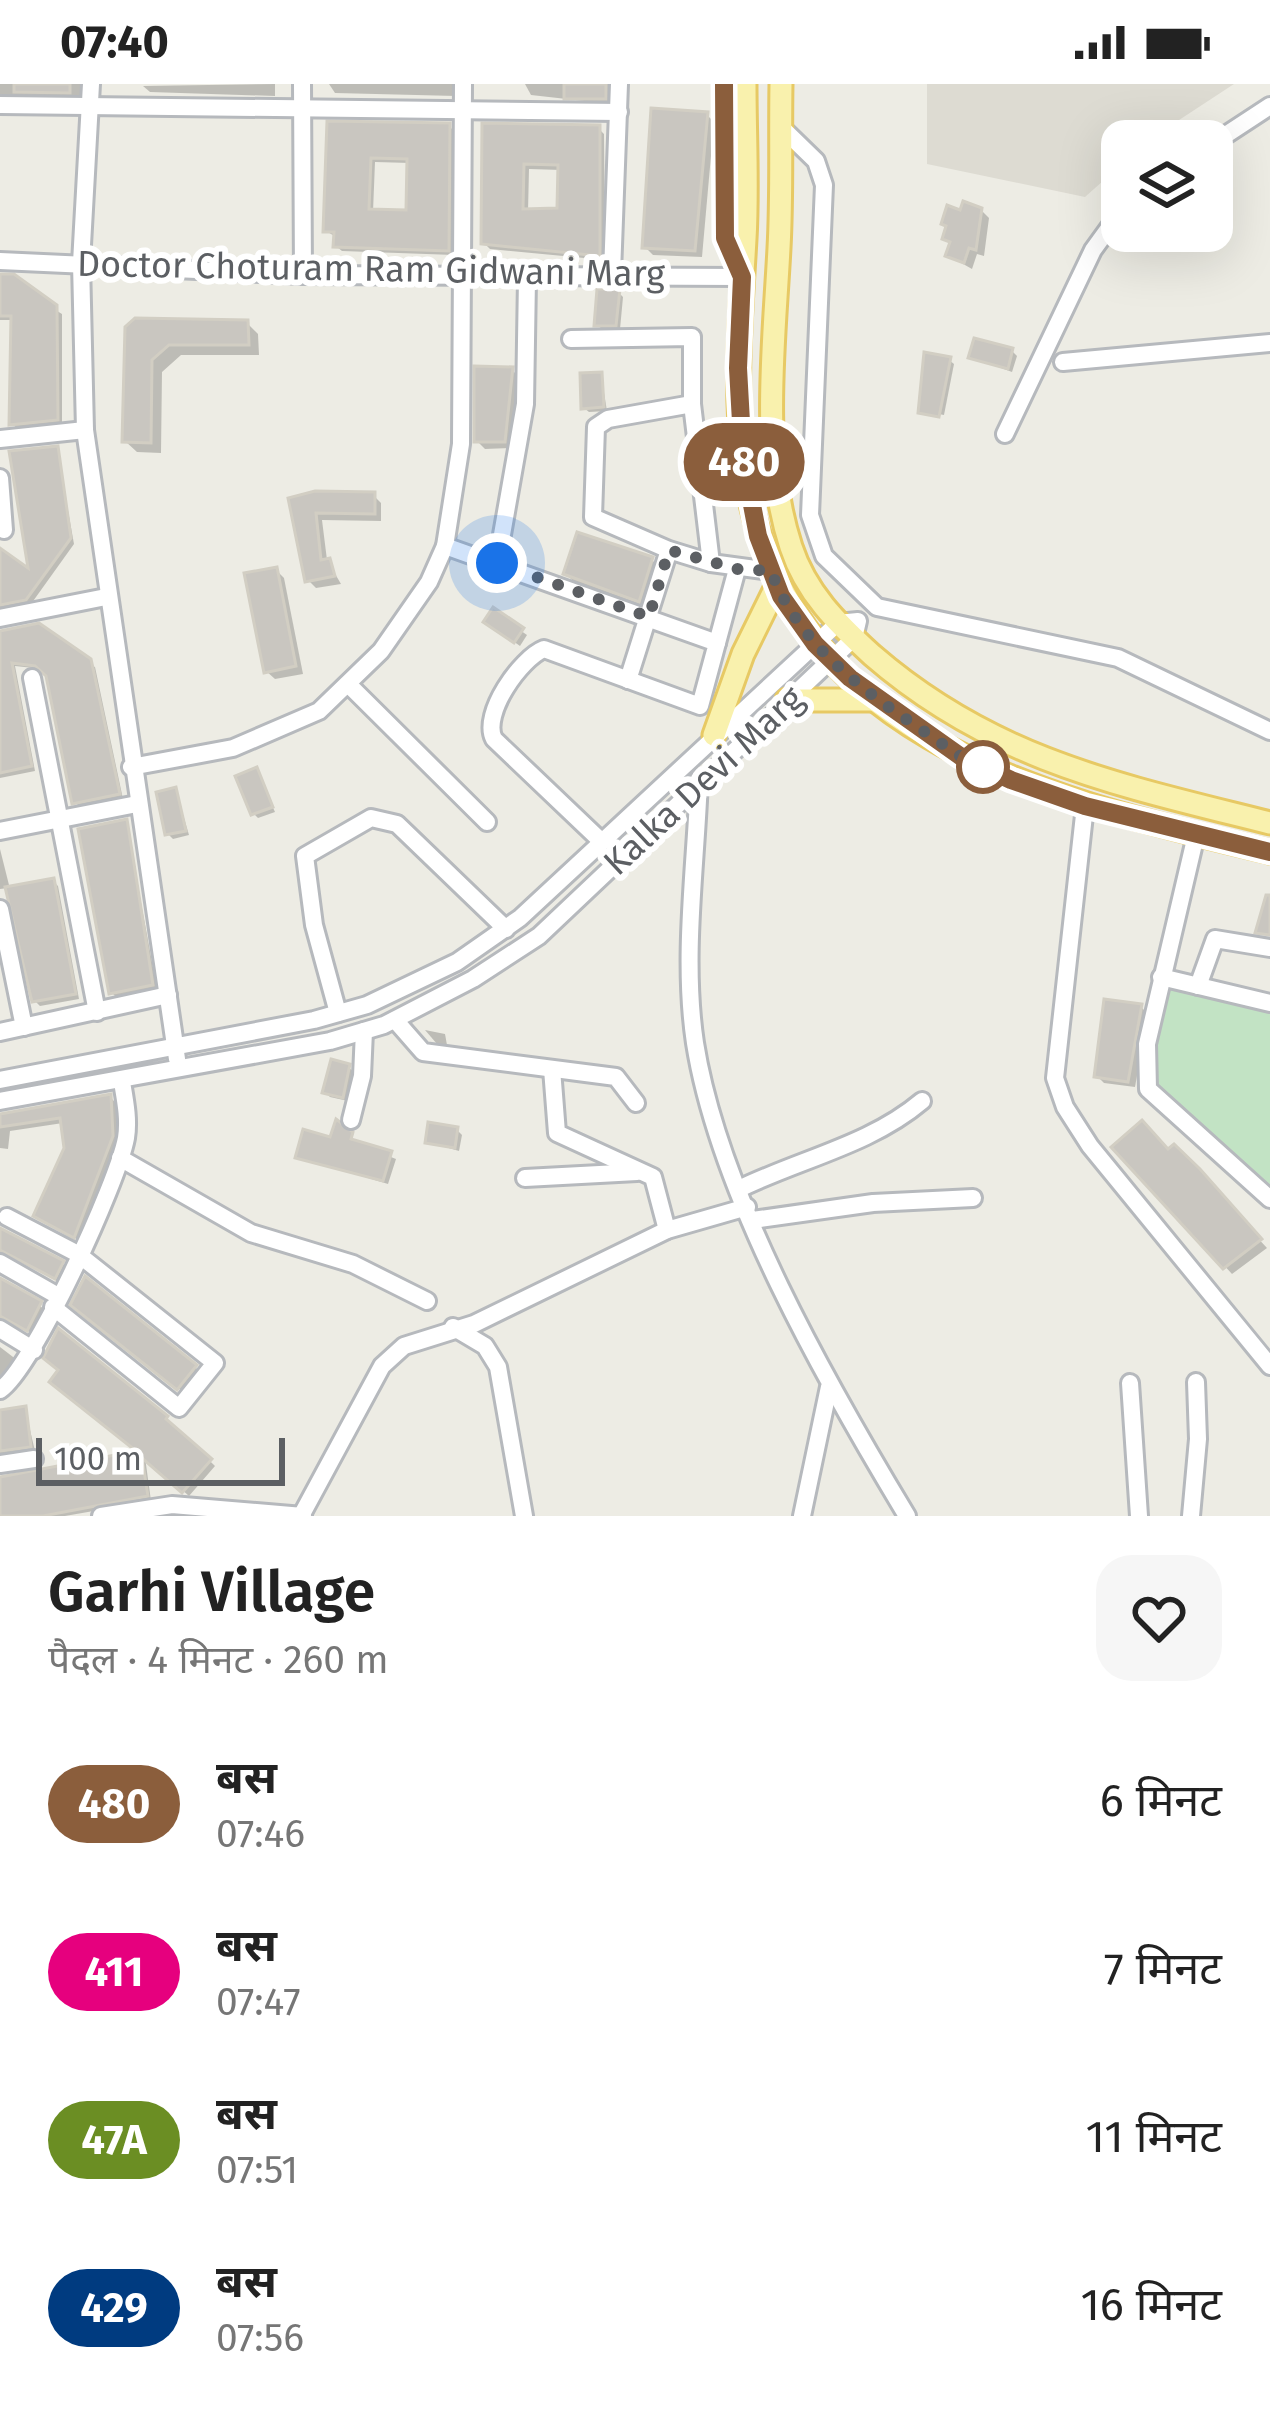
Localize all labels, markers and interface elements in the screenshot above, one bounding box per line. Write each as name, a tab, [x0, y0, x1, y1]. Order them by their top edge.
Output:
text: 07:40	[60, 15, 169, 69]
map controls	[1101, 120, 1233, 252]
button: layers	[1101, 120, 1233, 252]
street label: Doctor Choturam Ram Gidwani Marg	[77, 242, 666, 296]
line badge: 480	[675, 423, 813, 501]
text: 480	[708, 437, 780, 487]
your location	[467, 533, 527, 593]
street label: Kalka Devi Marg	[595, 677, 813, 885]
unlabelled marker	[958, 742, 1008, 792]
scale bar	[36, 1432, 285, 1485]
text: 100 m	[54, 1439, 142, 1479]
button: heart	[1096, 1555, 1222, 1681]
text: Garhi Village	[48, 1558, 375, 1626]
text: पैदल · 4 मिनट · 260 m	[48, 1637, 389, 1683]
text: बस	[216, 1751, 277, 1805]
text: 6 मिनट	[1100, 1774, 1222, 1828]
text: 480	[78, 1779, 150, 1829]
text: 07:46	[216, 1811, 305, 1857]
text: बस	[216, 1919, 277, 1973]
text: 7 मिनट	[1104, 1942, 1222, 1996]
text: 411	[85, 1947, 143, 1997]
text: 07:47	[216, 1979, 301, 2025]
text: बस	[216, 2087, 277, 2141]
text: 11 मिनट	[1086, 2110, 1222, 2164]
text: 47A	[81, 2115, 147, 2165]
text: 07:51	[216, 2147, 298, 2193]
text: बस	[216, 2255, 277, 2309]
text: 16 मिनट	[1080, 2278, 1222, 2332]
text: 429	[80, 2283, 148, 2333]
text: 07:56	[216, 2315, 304, 2361]

